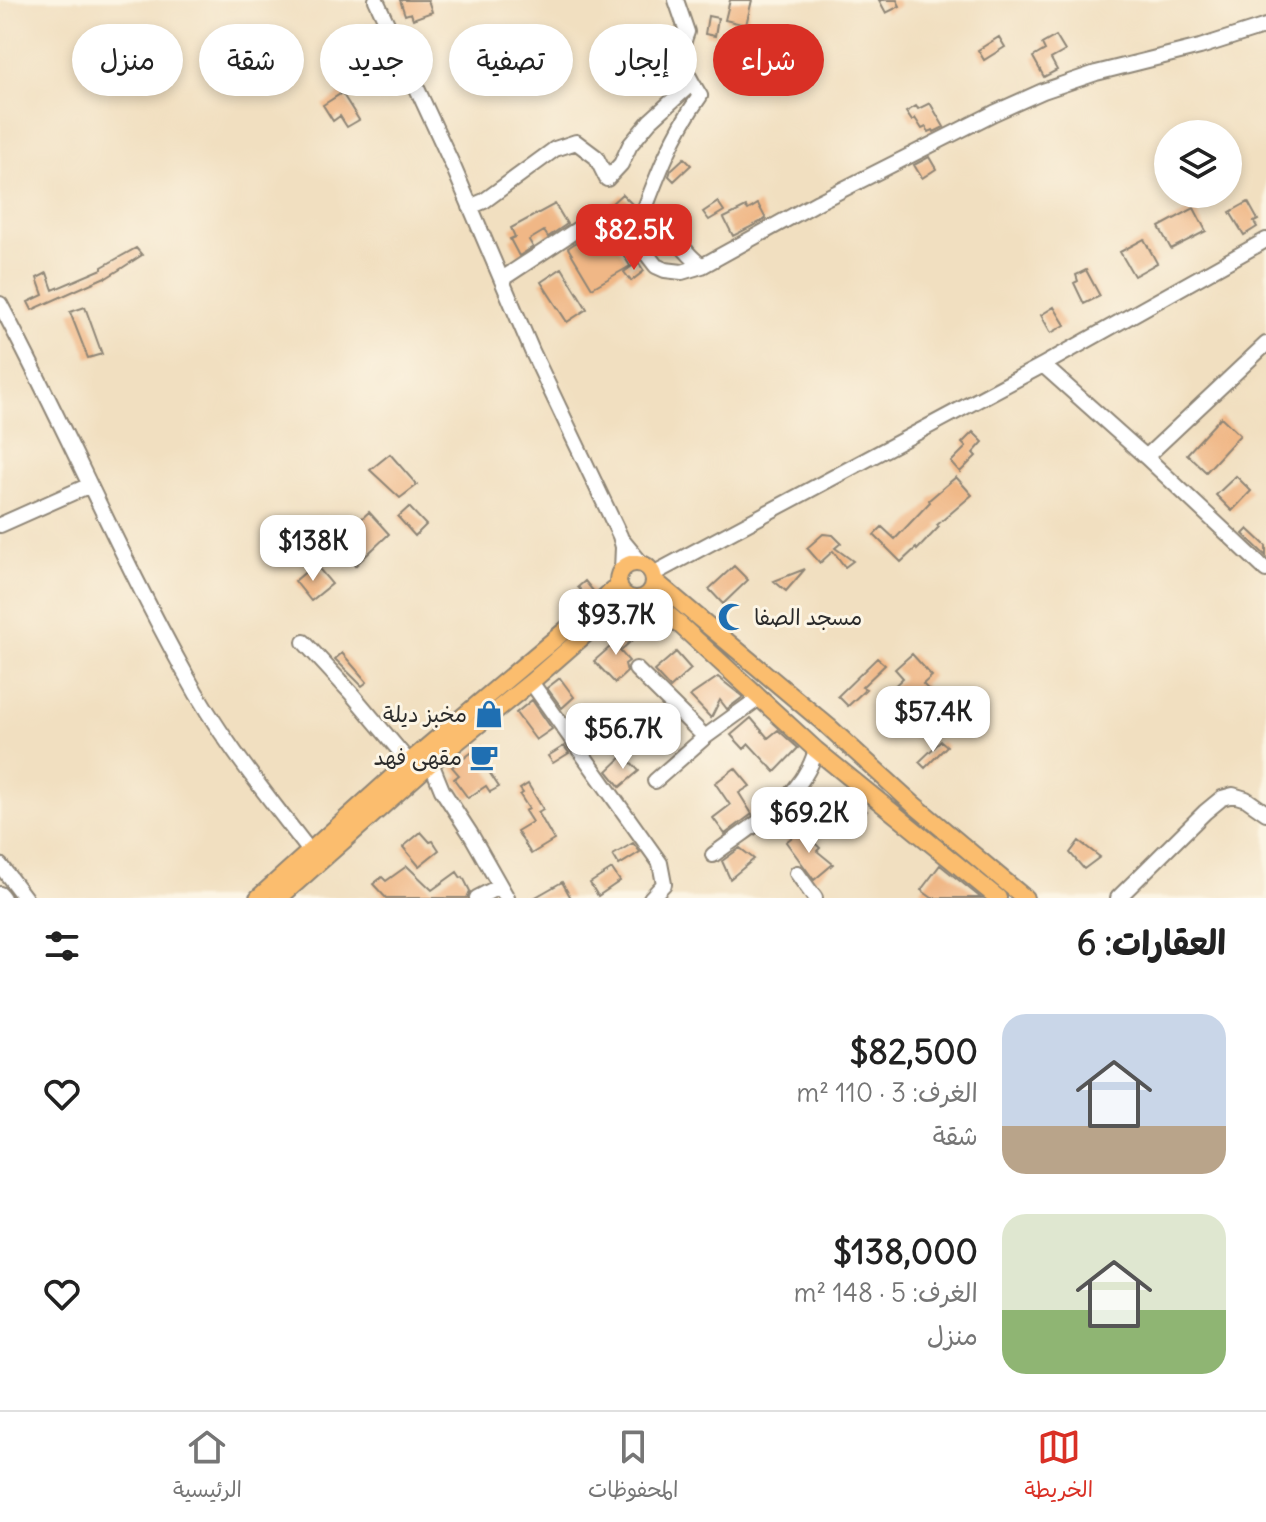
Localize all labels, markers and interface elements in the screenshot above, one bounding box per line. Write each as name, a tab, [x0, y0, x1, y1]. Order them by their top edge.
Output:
chip: منزل	[72, 24, 183, 96]
chip: شقة	[199, 24, 304, 96]
chip: جديد	[320, 24, 433, 96]
chip: تصفية	[449, 24, 573, 96]
chip: إيجار	[589, 24, 697, 96]
chip: شراء	[713, 24, 824, 96]
map controls	[1154, 120, 1242, 208]
button: layers	[1154, 120, 1242, 208]
pin: $82.5K	[569, 204, 699, 272]
text: $82.5K	[594, 213, 674, 246]
pin: $138K	[257, 515, 369, 583]
text: $138K	[278, 524, 348, 557]
pin: $93.7K	[551, 589, 681, 657]
text: $93.7K	[577, 598, 655, 631]
mosque icon: مسجد الصفا	[717, 602, 747, 632]
place label: مسجد الصفا	[754, 603, 862, 631]
pin: $57.4K	[868, 686, 998, 754]
text: $57.4K	[894, 695, 972, 728]
shop icon: مخبز ديلة	[474, 699, 504, 729]
place label: مخبز ديلة	[383, 700, 467, 728]
pin: $56.7K	[558, 703, 688, 771]
text: $56.7K	[584, 712, 662, 745]
cafe icon: مقهى فهد	[469, 742, 499, 772]
place label: مقهى فهد	[373, 743, 462, 772]
pin: $69.2K	[744, 787, 874, 855]
text: $69.2K	[769, 796, 849, 829]
text: العقارات: 6	[1077, 921, 1226, 964]
icon: filters	[40, 924, 84, 968]
text: $82,500	[850, 1030, 978, 1073]
icon: home	[1066, 1046, 1162, 1142]
icon: heart	[40, 1072, 84, 1116]
text: الغرف: 3 · 110 m²	[797, 1076, 978, 1109]
text: شقة	[933, 1119, 978, 1152]
text: $138,000	[833, 1230, 978, 1273]
icon: home	[1066, 1246, 1162, 1342]
icon: heart	[40, 1272, 84, 1316]
text: الغرف: 5 · 148 m²	[794, 1276, 978, 1309]
text: منزل	[927, 1319, 978, 1352]
tab: الرئيسية	[173, 1425, 242, 1509]
tab: المحفوظات	[588, 1425, 679, 1509]
tab: الخريطة	[1024, 1425, 1093, 1509]

